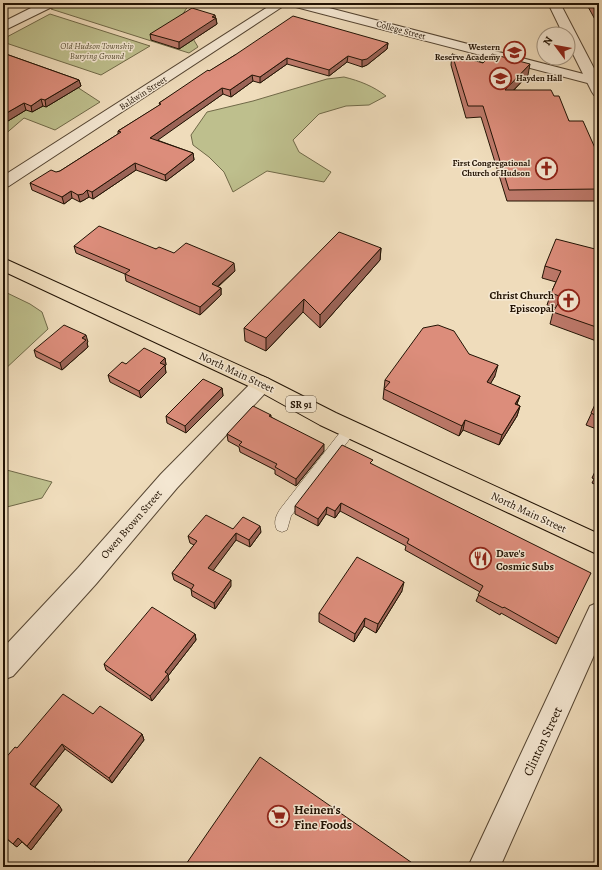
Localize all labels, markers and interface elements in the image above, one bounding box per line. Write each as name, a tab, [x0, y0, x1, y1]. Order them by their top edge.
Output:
street label: College Street	[375, 18, 427, 42]
north arrow	[536, 26, 576, 66]
text: N	[539, 34, 556, 48]
school or university icon: Western Reserve Academy	[502, 39, 528, 65]
park label: Old Hudson Township Burying Ground	[60, 40, 134, 62]
place label: Western Reserve Academy	[435, 41, 501, 63]
school or university icon: Hayden Hall	[488, 65, 514, 91]
place label: Hayden Hall	[516, 72, 563, 84]
street label: Baldwin Street	[117, 73, 169, 113]
church icon: First Congregational Church of Hudson	[533, 155, 559, 181]
place label: First Congregational Church of Hudson	[453, 157, 531, 179]
place label: Christ Church Episcopal	[490, 288, 554, 316]
church icon: Christ Church Episcopal	[556, 288, 582, 314]
street label: North Main Street	[197, 348, 277, 397]
road number: SR 91	[286, 396, 316, 412]
street label: Owen Brown Street	[97, 486, 166, 562]
street label: North Main Street	[489, 488, 569, 537]
restaurant icon: Dave's Cosmic Subs	[468, 546, 494, 572]
place label: Dave's Cosmic Subs	[496, 546, 554, 574]
street label: Clinton Street	[519, 703, 566, 779]
place label: Heinen's Fine Foods	[294, 801, 352, 833]
supermarket icon: Heinen's Fine Foods	[266, 803, 292, 829]

